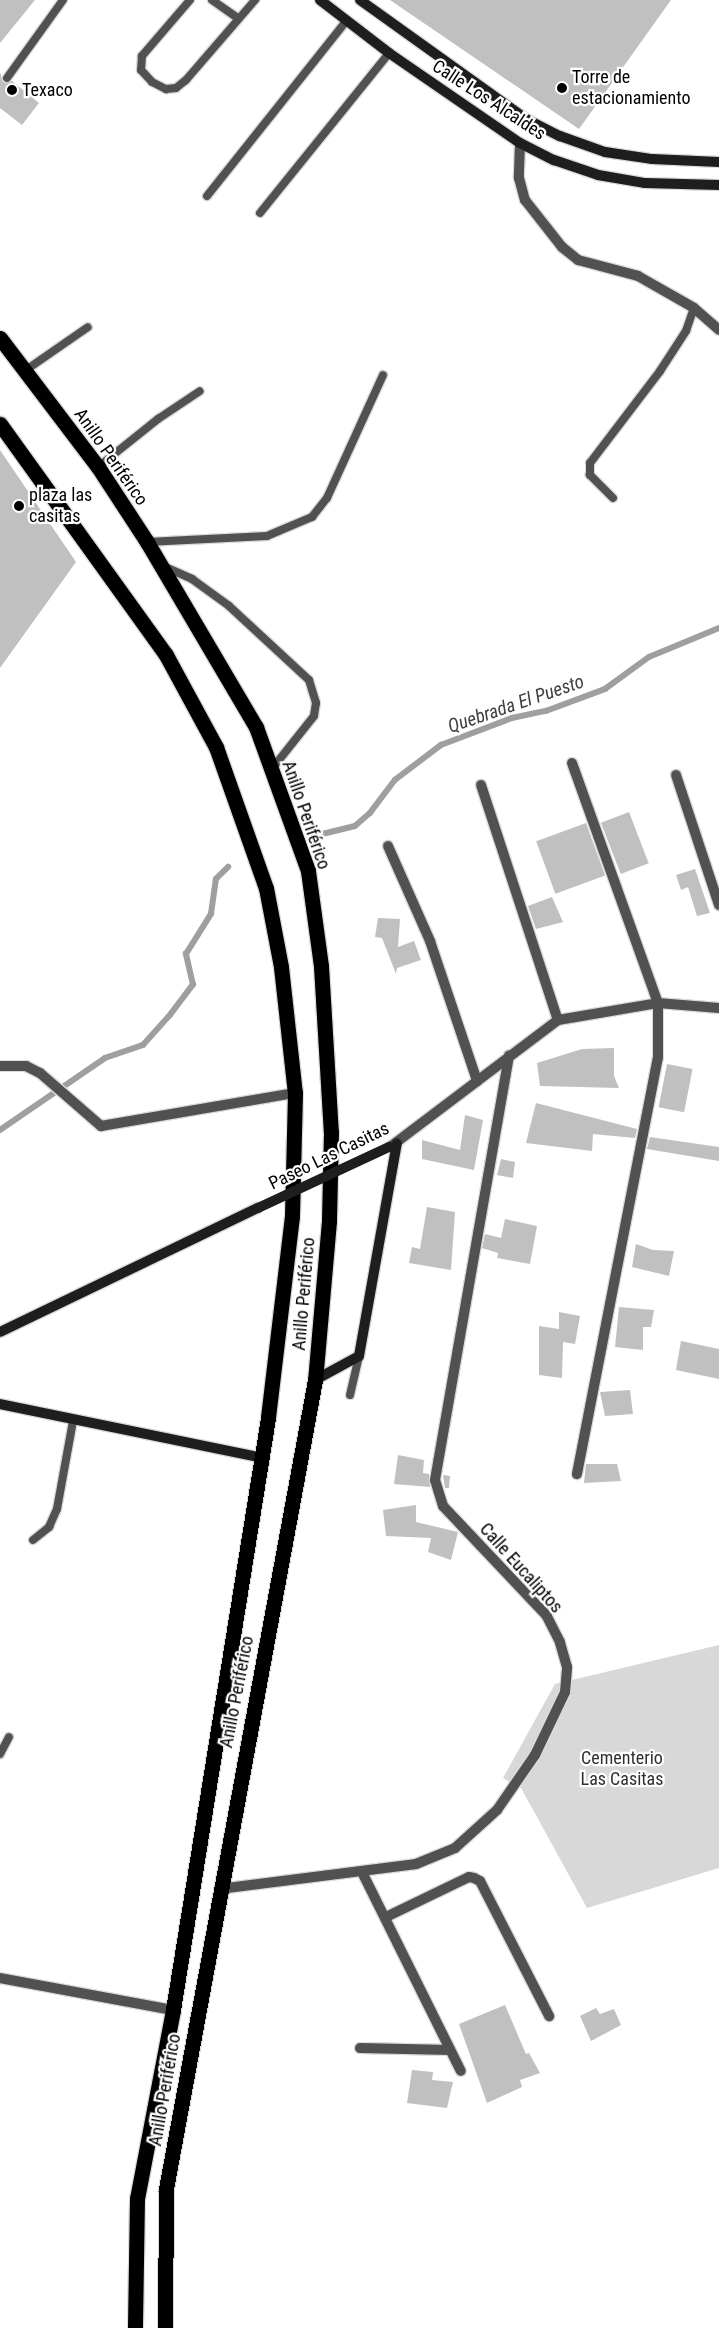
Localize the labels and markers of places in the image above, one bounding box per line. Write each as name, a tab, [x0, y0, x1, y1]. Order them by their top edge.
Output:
place label: Torre de estacionamiento	[572, 67, 690, 110]
place label: Texaco	[22, 79, 73, 101]
marker: Torre de estacionamiento	[556, 82, 568, 94]
marker: Texaco	[6, 84, 18, 96]
place label: plaza las casitas	[29, 485, 92, 528]
marker: plaza las casitas	[13, 500, 25, 512]

